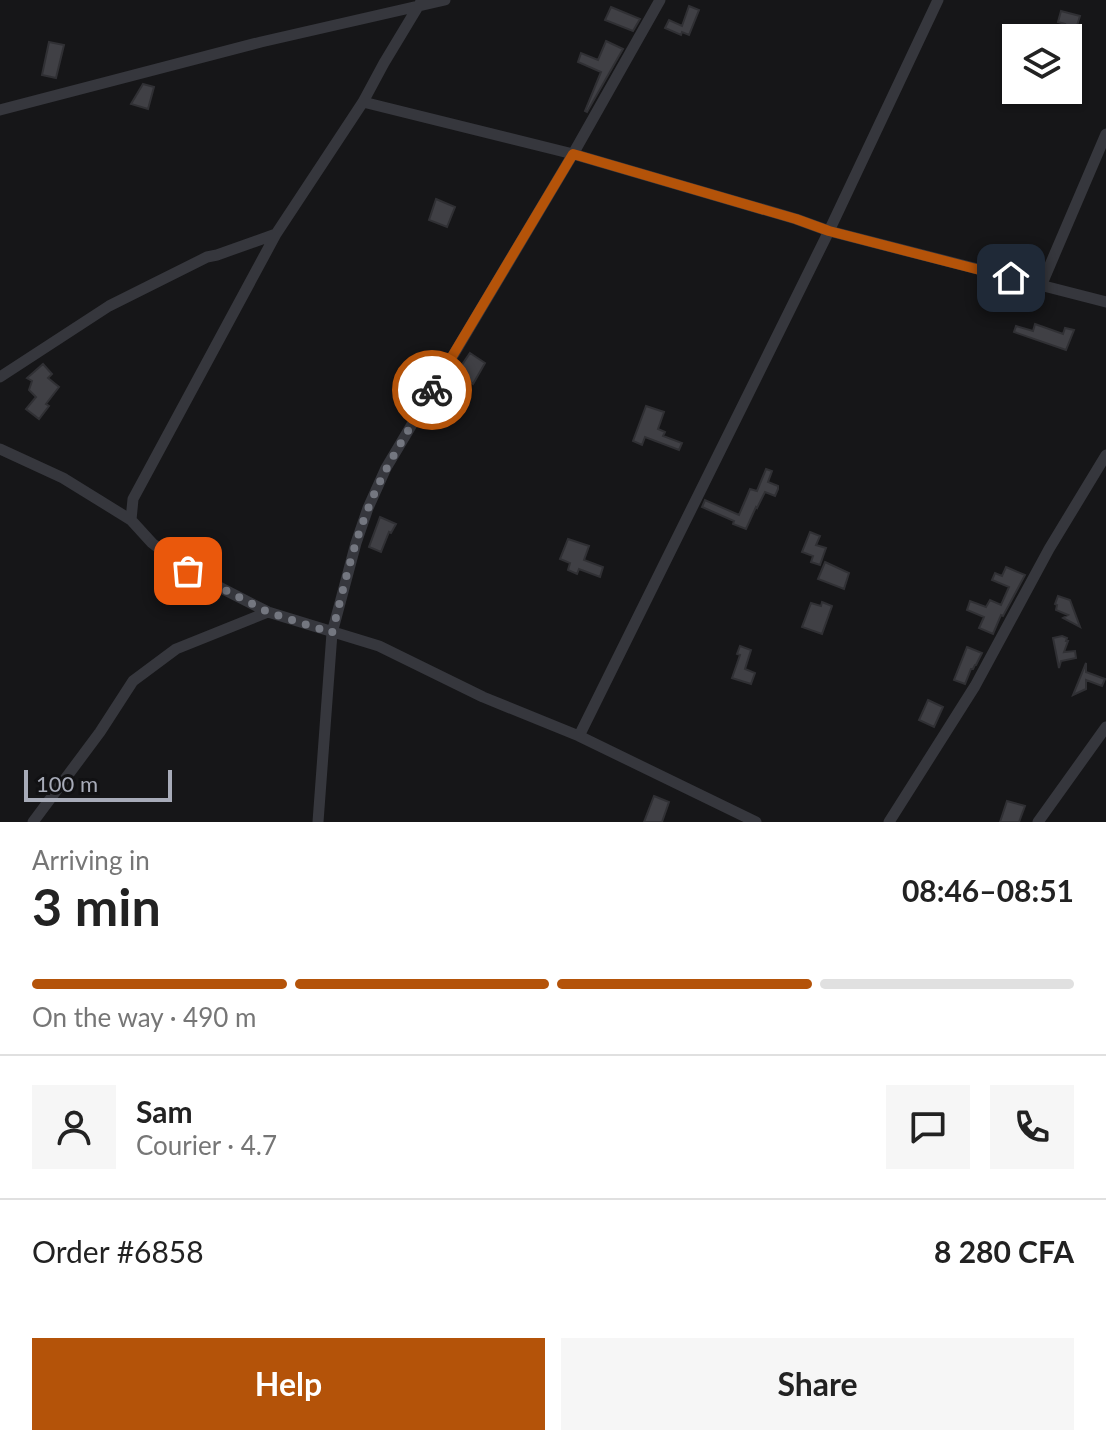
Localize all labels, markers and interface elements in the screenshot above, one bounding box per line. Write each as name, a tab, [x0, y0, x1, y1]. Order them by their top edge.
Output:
map controls	[1002, 24, 1082, 104]
button: layers	[1002, 24, 1082, 104]
pin	[977, 244, 1045, 312]
icon: home	[989, 256, 1033, 300]
courier	[392, 350, 472, 430]
icon: bike	[410, 368, 454, 412]
pin	[154, 537, 222, 605]
icon: bag	[166, 549, 210, 593]
scale bar	[24, 766, 172, 802]
text: 100 m	[36, 770, 98, 797]
text: Arriving in	[32, 844, 150, 876]
text: 08:46–08:51	[902, 872, 1074, 908]
text: 3 min	[32, 875, 161, 937]
text: On the way · 490 m	[32, 1001, 256, 1033]
button: person	[32, 1085, 116, 1169]
button: chat	[886, 1085, 970, 1169]
button: phone	[990, 1085, 1074, 1169]
text: Sam	[136, 1093, 193, 1129]
text: Courier · 4.7	[136, 1129, 277, 1161]
text: Order #6858	[32, 1233, 204, 1269]
text: 8 280 CFA	[934, 1233, 1074, 1269]
button: Help	[32, 1338, 545, 1430]
button: Share	[561, 1338, 1074, 1430]

